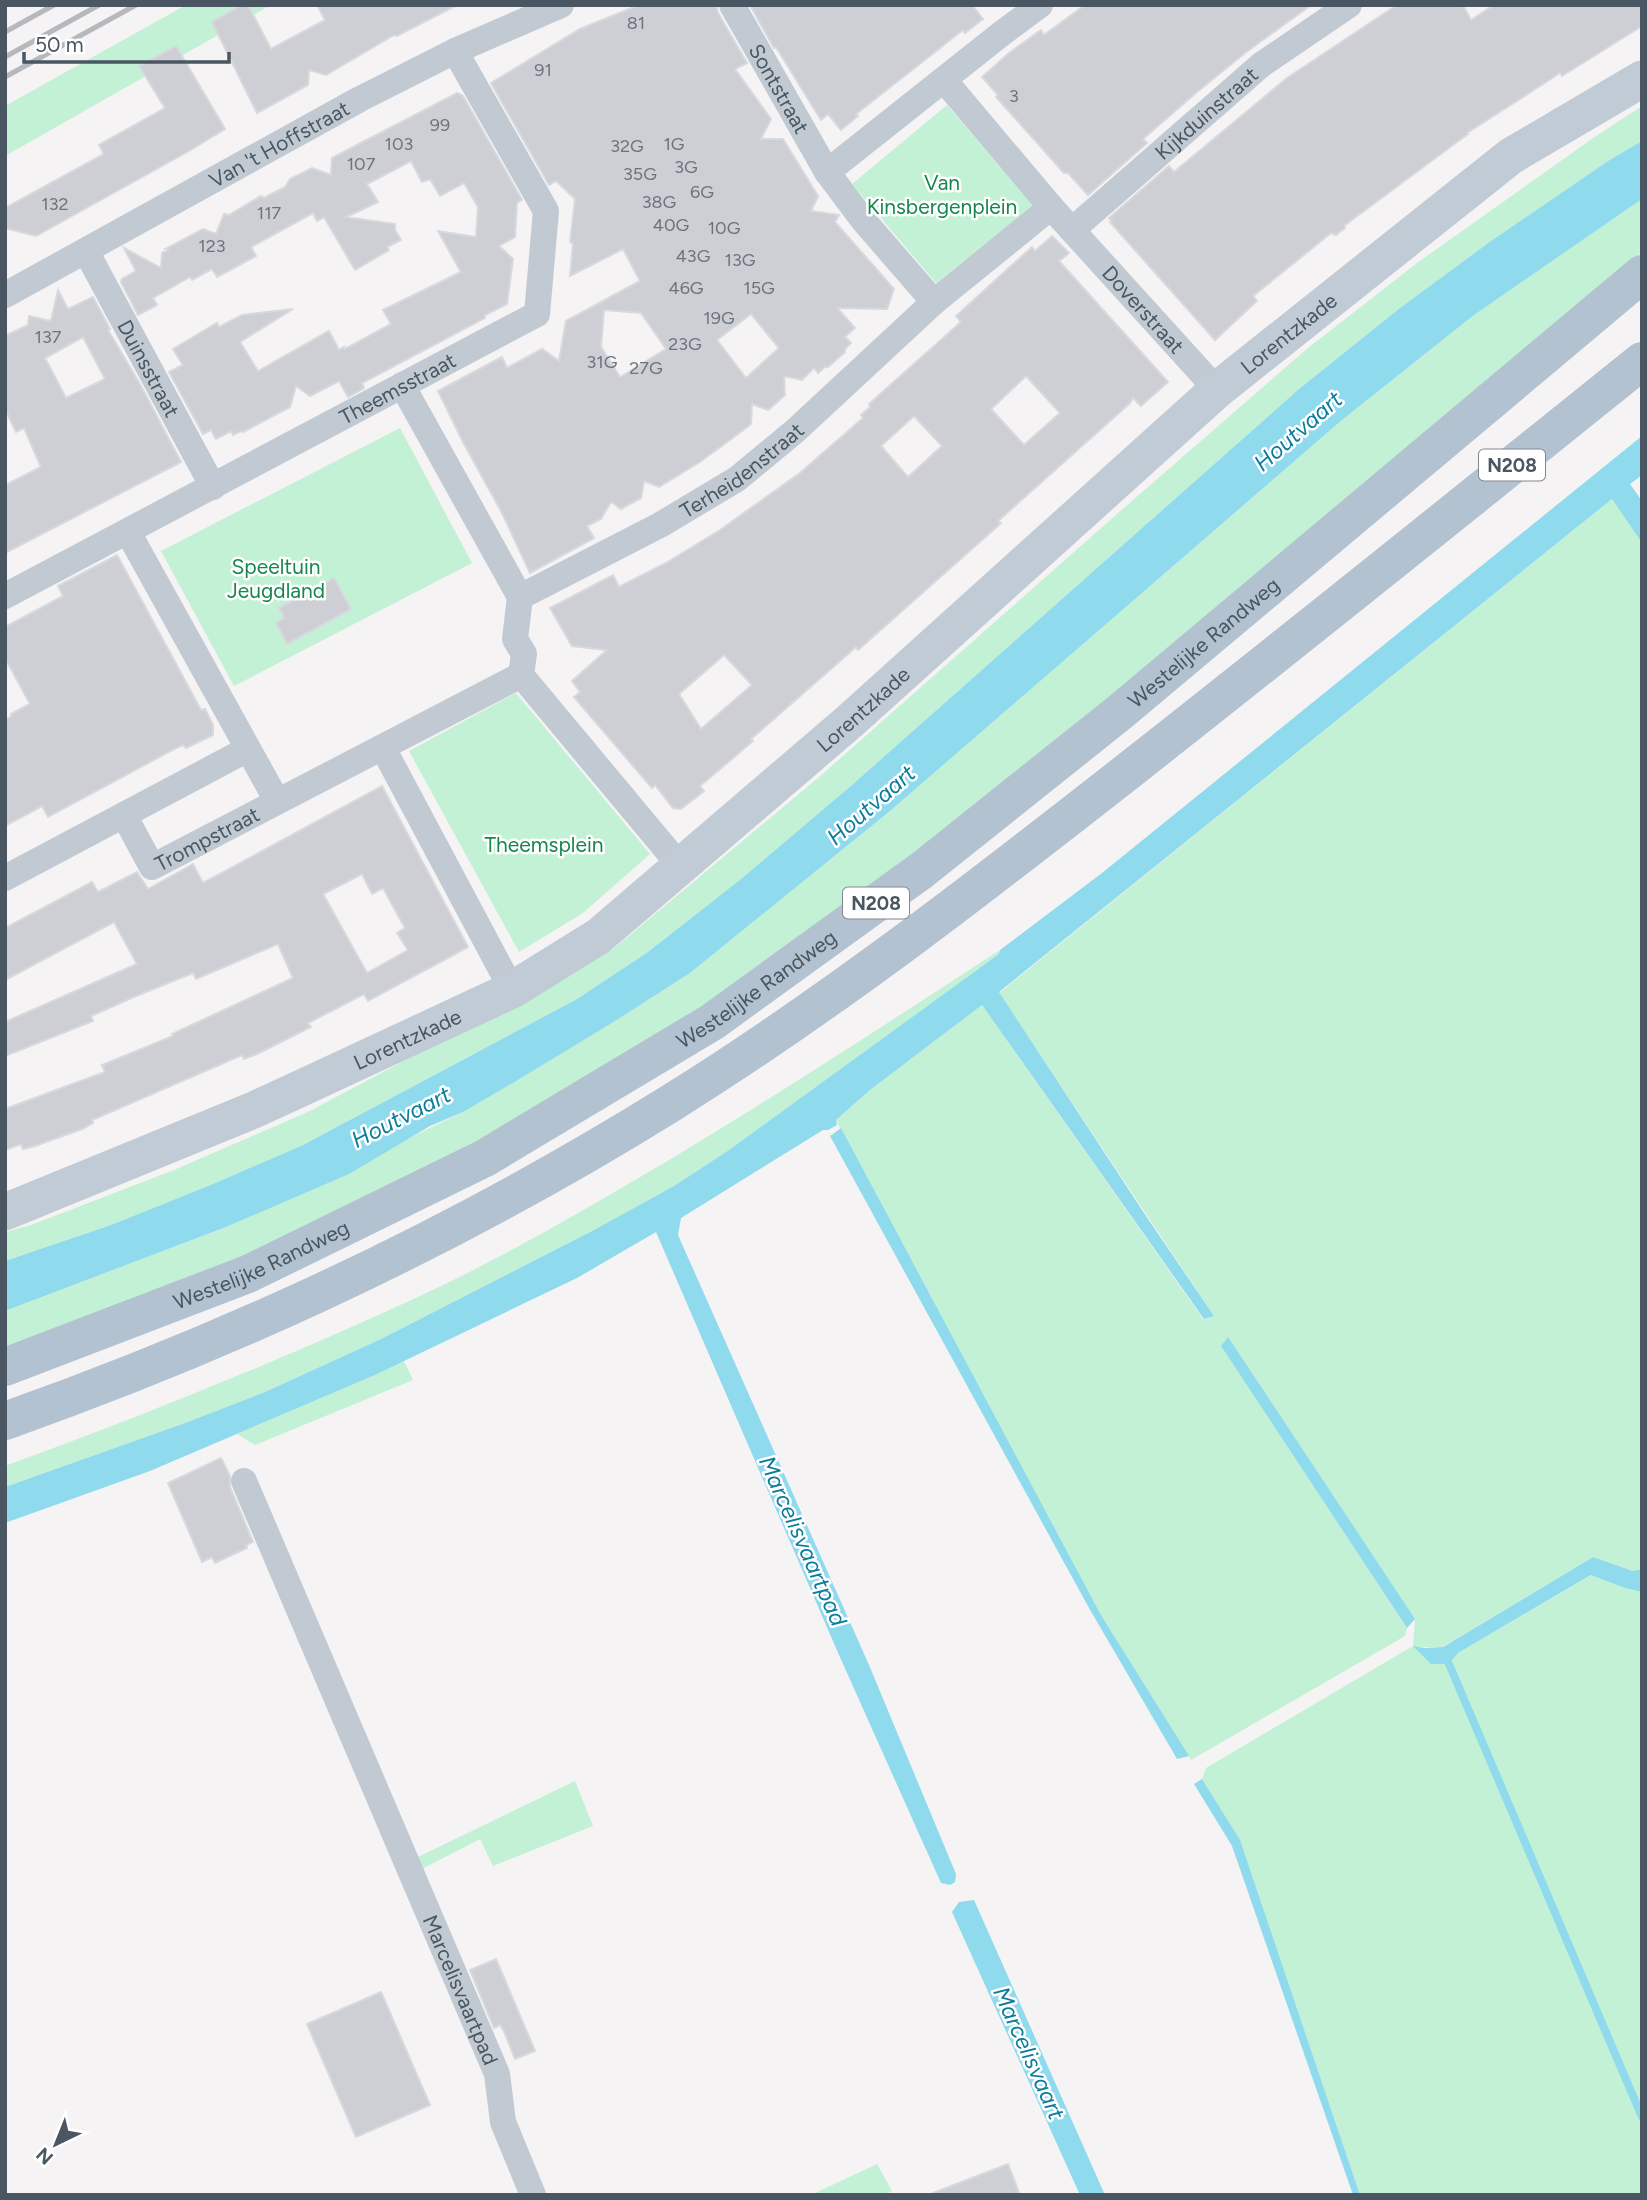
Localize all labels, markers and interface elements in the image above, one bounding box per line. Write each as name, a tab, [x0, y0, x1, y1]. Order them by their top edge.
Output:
house number: 81	[627, 12, 645, 34]
scale bar	[24, 21, 229, 65]
text: 50 m	[35, 32, 84, 57]
street label: Sontstraat	[744, 39, 815, 138]
house number: 91	[534, 59, 552, 81]
street label: Kijkduinstraat	[1150, 61, 1263, 165]
house number: 3	[1009, 85, 1019, 107]
street label: Van 't Hoffstraat	[205, 95, 354, 192]
house number: 99	[430, 114, 450, 136]
house number: 103	[385, 133, 413, 155]
house number: 1G	[663, 133, 685, 155]
house number: 32G	[610, 135, 644, 157]
house number: 107	[347, 153, 376, 175]
house number: 3G	[674, 156, 698, 178]
house number: 35G	[623, 163, 657, 185]
park label: Van Kinsbergenplein	[867, 170, 1017, 219]
house number: 6G	[690, 181, 714, 203]
house number: 38G	[642, 191, 677, 213]
house number: 132	[41, 193, 69, 215]
house number: 117	[257, 202, 282, 224]
house number: 40G	[653, 214, 690, 236]
house number: 10G	[708, 217, 741, 239]
house number: 123	[198, 235, 226, 257]
house number: 43G	[676, 245, 711, 267]
house number: 13G	[725, 249, 756, 271]
street label: Doverstraat	[1098, 260, 1190, 358]
house number: 46G	[668, 277, 704, 299]
house number: 15G	[743, 277, 775, 299]
street label: Lorentzkade	[1235, 287, 1342, 379]
house number: 19G	[703, 307, 735, 329]
street label: Duinsstraat	[113, 315, 185, 421]
house number: 137	[35, 326, 62, 348]
house number: 23G	[668, 333, 702, 355]
street label: Theemsstraat	[335, 347, 460, 429]
house number: 31G	[587, 351, 618, 373]
house number: 27G	[629, 357, 663, 379]
water label: Houtvaart	[1248, 385, 1348, 477]
street label: Terheidenstraat	[675, 417, 809, 523]
road number: N208	[1479, 450, 1545, 480]
park label: Speeltuin Jeugdland	[227, 554, 325, 603]
street label: Westelijke Randweg	[1123, 572, 1284, 713]
street label: Lorentzkade	[811, 661, 914, 757]
water label: Houtvaart	[821, 759, 921, 851]
street label: Trompstraat	[150, 801, 264, 876]
park label: Theemsplein	[485, 832, 604, 857]
road number: N208	[843, 888, 909, 918]
street label: Westelijke Randweg	[672, 924, 841, 1053]
street label: Lorentzkade	[349, 1003, 465, 1075]
water label: Houtvaart	[347, 1080, 455, 1154]
street label: Westelijke Randweg	[170, 1214, 353, 1314]
water label: Marcelisvaartpad	[753, 1452, 853, 1631]
street label: Marcelisvaartpad	[418, 1911, 504, 2068]
water label: Marcelisvaart	[987, 1982, 1071, 2124]
north arrow	[21, 2109, 91, 2179]
text: N	[32, 2143, 58, 2169]

